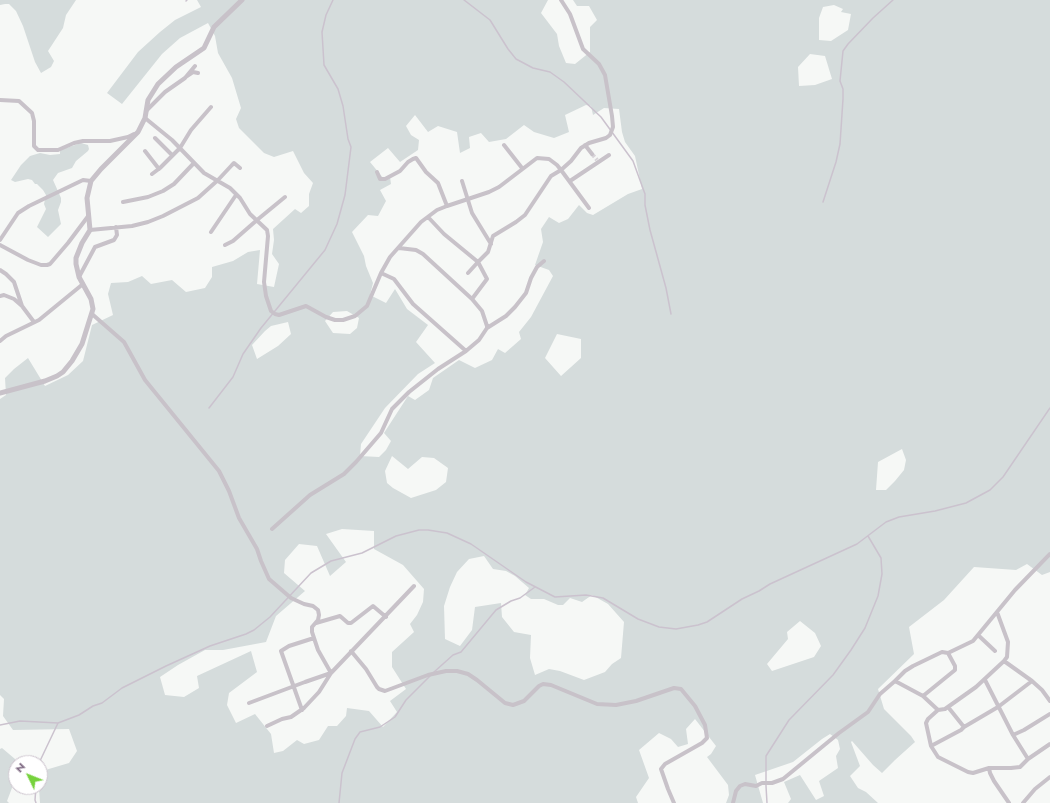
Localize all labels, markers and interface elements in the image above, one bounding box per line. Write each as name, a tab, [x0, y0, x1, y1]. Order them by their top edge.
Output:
north arrow	[8, 755, 48, 795]
text: N	[11, 759, 29, 776]

